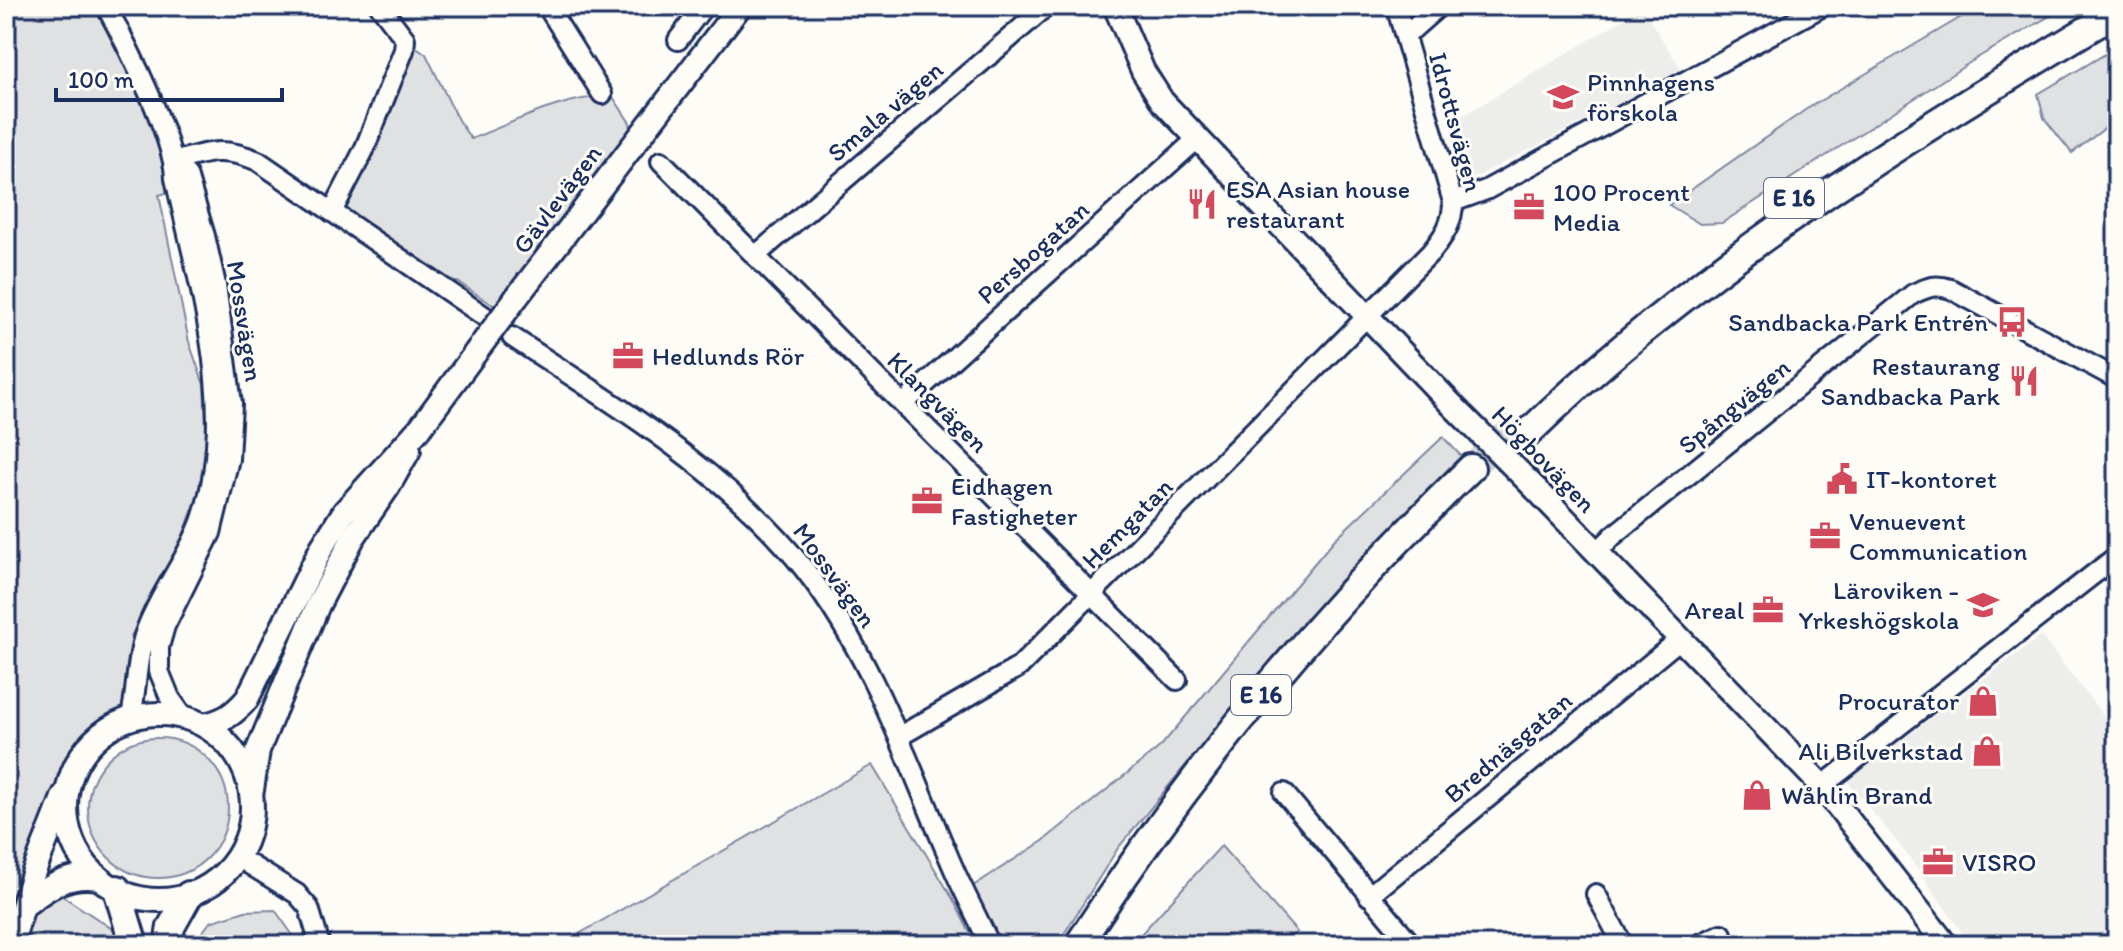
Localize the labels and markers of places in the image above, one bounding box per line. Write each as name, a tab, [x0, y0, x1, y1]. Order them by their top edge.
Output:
place label: Pinnhagens förskola	[1587, 66, 1715, 128]
school or university icon: Pinnhagens förskola	[1546, 80, 1580, 114]
place label: ESA Asian house restaurant	[1226, 173, 1410, 235]
place label: 100 Procent Media	[1553, 176, 1690, 238]
restaurant icon: ESA Asian house restaurant	[1185, 187, 1219, 221]
office icon: 100 Procent Media	[1512, 190, 1546, 224]
bus stop icon: Sandbacka Park Entrén	[1995, 305, 2029, 339]
place label: Sandbacka Park Entrén	[1728, 306, 1988, 338]
office icon: Hedlunds Rör	[611, 339, 645, 373]
place label: Hedlunds Rör	[652, 340, 805, 372]
place label: Restaurang Sandbacka Park	[1821, 350, 2001, 412]
restaurant icon: Restaurang Sandbacka Park	[2007, 364, 2041, 398]
public building icon: IT-kontoret	[1825, 462, 1859, 496]
place label: IT-kontoret	[1866, 463, 1997, 495]
place label: Eidhagen Fastigheter	[951, 470, 1078, 532]
office icon: Eidhagen Fastigheter	[910, 484, 944, 518]
place label: Venuevent Communication	[1849, 505, 2028, 567]
office icon: Venuevent Communication	[1808, 519, 1842, 553]
place label: Läroviken - Yrkeshögskola	[1799, 574, 1959, 636]
school or university icon: Läroviken - Yrkeshögskola	[1966, 588, 2000, 622]
office icon: Areal	[1751, 593, 1785, 627]
place label: Areal	[1684, 594, 1744, 626]
shop icon: Procurator	[1966, 684, 2000, 718]
place label: Procurator	[1838, 685, 1959, 717]
shop icon: Ali Bilverkstad	[1970, 734, 2004, 768]
place label: Ali Bilverkstad	[1799, 735, 1963, 767]
shop icon: Wåhlin Brand	[1740, 778, 1774, 812]
place label: Wåhlin Brand	[1781, 779, 1932, 811]
office icon: VISRO	[1921, 845, 1955, 879]
place label: VISRO	[1962, 846, 2036, 878]

